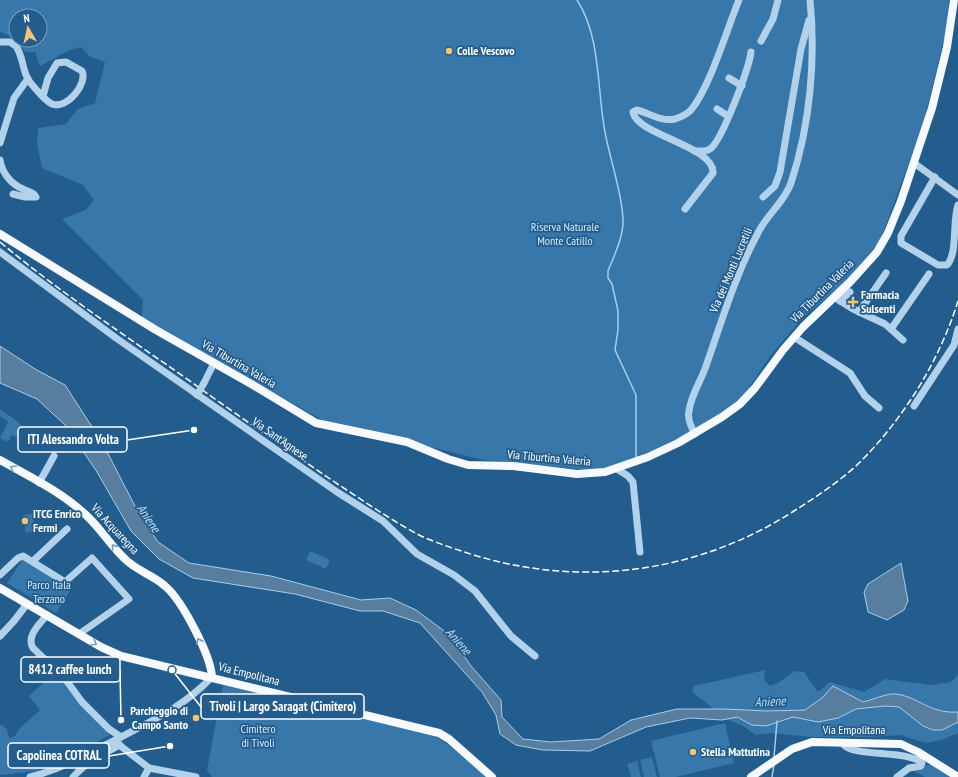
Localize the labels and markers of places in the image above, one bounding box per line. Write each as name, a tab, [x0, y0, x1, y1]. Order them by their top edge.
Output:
place label: Colle Vescovo	[457, 43, 515, 58]
marker: Colle Vescovo	[444, 46, 454, 56]
place label: Farmacia Sulsenti	[861, 287, 899, 316]
marker: Farmacia Sulsenti	[848, 297, 858, 307]
callout: ITI Alessandro Volta	[18, 427, 127, 452]
place label: ITCG Enrico Fermi	[33, 506, 82, 535]
marker: ITCG Enrico Fermi	[20, 516, 30, 526]
callout: 8412 caffee lunch	[21, 657, 120, 682]
callout: Tivoli | Largo Saragat (Cimitero)	[201, 694, 364, 719]
place label: Parcheggio di Campo Santo	[130, 703, 189, 732]
marker: Parcheggio di Campo Santo	[191, 713, 201, 723]
callout: Capolinea COTRAL	[8, 743, 109, 768]
place label: Stella Mattutina	[701, 744, 770, 759]
marker: Stella Mattutina	[688, 747, 698, 757]

